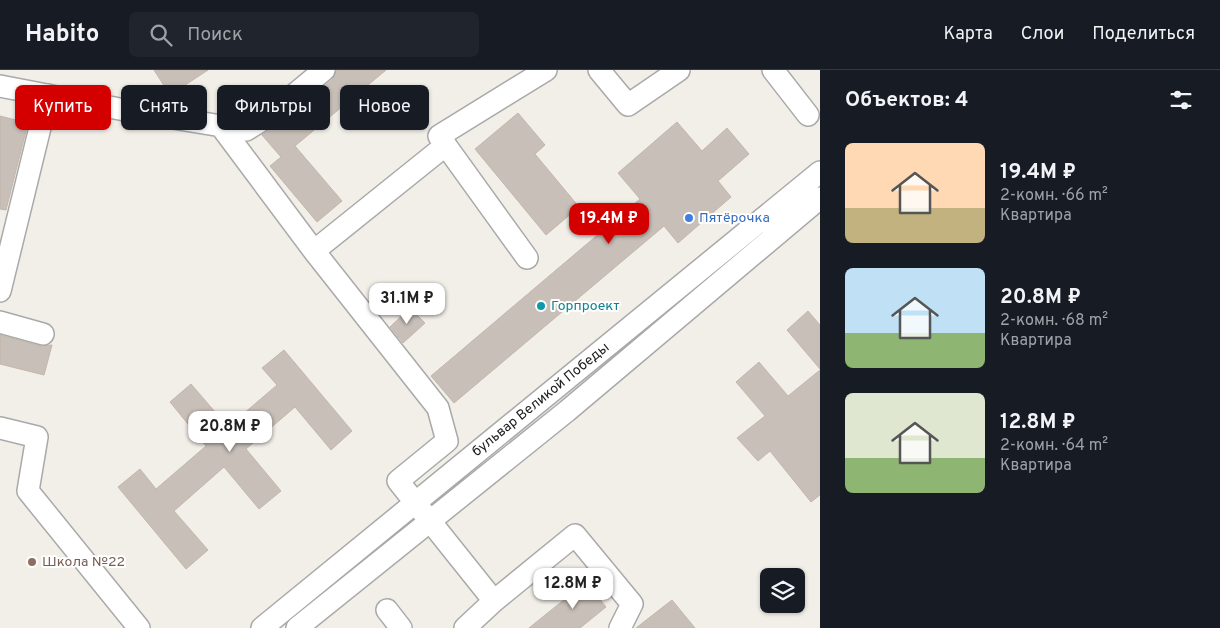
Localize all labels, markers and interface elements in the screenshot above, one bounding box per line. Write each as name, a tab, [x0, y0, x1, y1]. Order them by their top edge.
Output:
search box	[129, 12, 479, 57]
text: Habito	[25, 20, 99, 50]
icon: search	[147, 21, 175, 49]
text: Поиск	[187, 23, 243, 47]
text: Карта	[943, 23, 993, 46]
text: Слои	[1021, 23, 1064, 46]
text: Поделиться	[1092, 23, 1195, 46]
chip: Купить	[15, 85, 111, 130]
chip: Снять	[121, 85, 207, 130]
chip: Фильтры	[217, 85, 330, 130]
chip: Новое	[340, 85, 429, 130]
icon: filters	[1167, 86, 1195, 114]
text: Объектов: 4	[845, 87, 968, 114]
text: 19.4M ₽	[1000, 159, 1076, 186]
icon: home	[885, 163, 945, 223]
text: 2-комн. · 66 m²	[1000, 186, 1108, 206]
pin: 19.4M ₽	[563, 202, 655, 245]
text: Квартира	[1000, 206, 1072, 226]
text: 19.4M ₽	[580, 209, 638, 229]
place label: Пятёрочка	[699, 210, 770, 227]
marker: Пятёрочка	[683, 212, 695, 224]
pin: 31.1M ₽	[361, 282, 453, 325]
text: 20.8M ₽	[1000, 284, 1081, 311]
icon: home	[885, 288, 945, 348]
text: 31.1M ₽	[380, 289, 434, 309]
place label: Горпроект	[551, 298, 620, 315]
marker: Горпроект	[535, 300, 547, 312]
text: 2-комн. · 68 m²	[1000, 311, 1108, 331]
text: Квартира	[1000, 331, 1072, 351]
street label: бульвар Великой Победы	[469, 339, 613, 461]
text: 12.8M ₽	[1000, 409, 1076, 436]
pin: 20.8M ₽	[184, 410, 276, 453]
icon: home	[885, 413, 945, 473]
text: 20.8M ₽	[199, 417, 261, 437]
text: 2-комн. · 64 m²	[1000, 436, 1108, 456]
text: Квартира	[1000, 456, 1072, 476]
place label: Школа №22	[42, 554, 125, 571]
marker: Школа №22	[26, 556, 38, 568]
pin: 12.8M ₽	[527, 568, 619, 610]
map controls	[760, 568, 805, 613]
button: layers	[760, 568, 805, 613]
text: 12.8M ₽	[544, 574, 602, 594]

